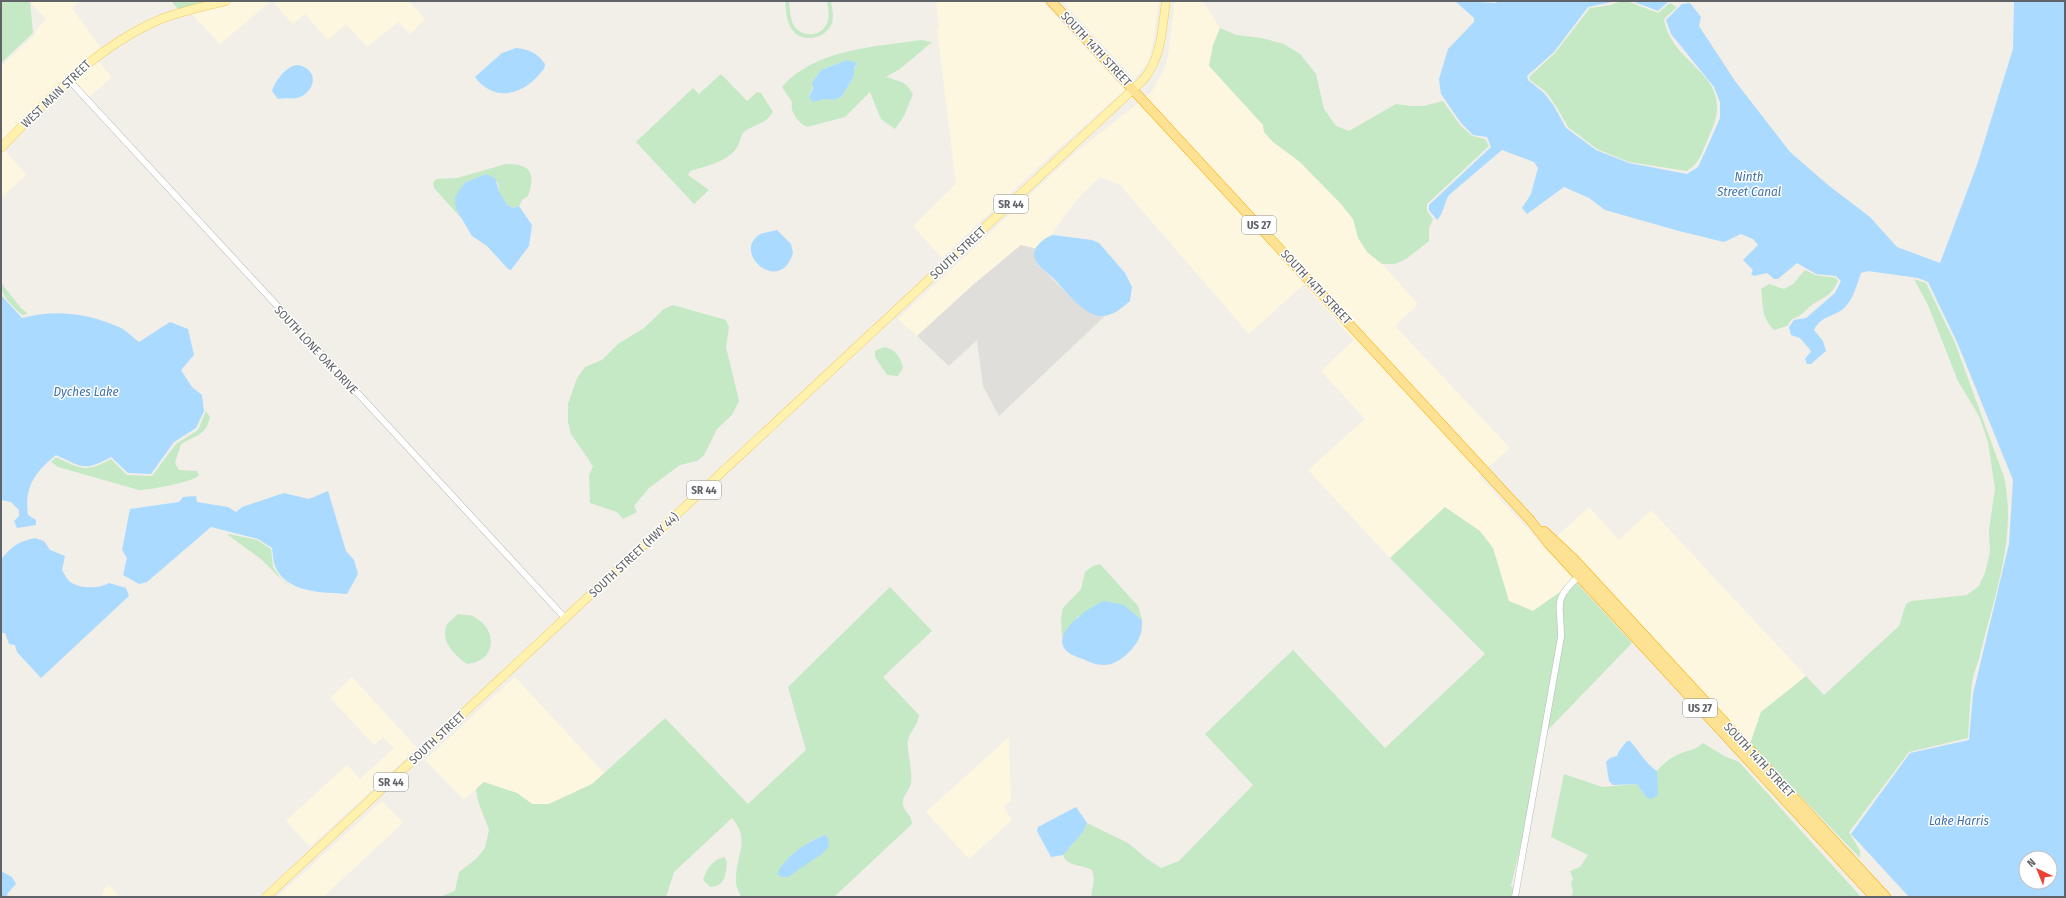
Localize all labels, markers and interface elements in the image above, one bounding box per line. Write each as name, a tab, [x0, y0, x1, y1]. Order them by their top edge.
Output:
street label: SOUTH 14TH STREET	[1058, 9, 1134, 89]
street label: WEST MAIN STREET	[18, 57, 94, 131]
water label: Ninth Street Canal	[1716, 169, 1782, 199]
road number: SR 44	[994, 195, 1028, 213]
road number: US 27	[1242, 216, 1276, 234]
street label: SOUTH STREET	[927, 223, 989, 282]
street label: SOUTH 14TH STREET	[1278, 247, 1354, 327]
street label: SOUTH LONE OAK DRIVE	[271, 303, 361, 397]
water label: Dyches Lake	[53, 384, 119, 399]
road number: SR 44	[687, 481, 721, 499]
street label: SOUTH STREET (HWY 44)	[586, 510, 682, 600]
road number: US 27	[1683, 699, 1717, 717]
street label: SOUTH STREET	[406, 708, 468, 767]
street label: SOUTH 14TH STREET	[1721, 720, 1797, 800]
road number: SR 44	[374, 773, 408, 791]
water label: Lake Harris	[1929, 813, 1990, 828]
north arrow	[2018, 850, 2058, 890]
text: N	[2025, 856, 2038, 870]

